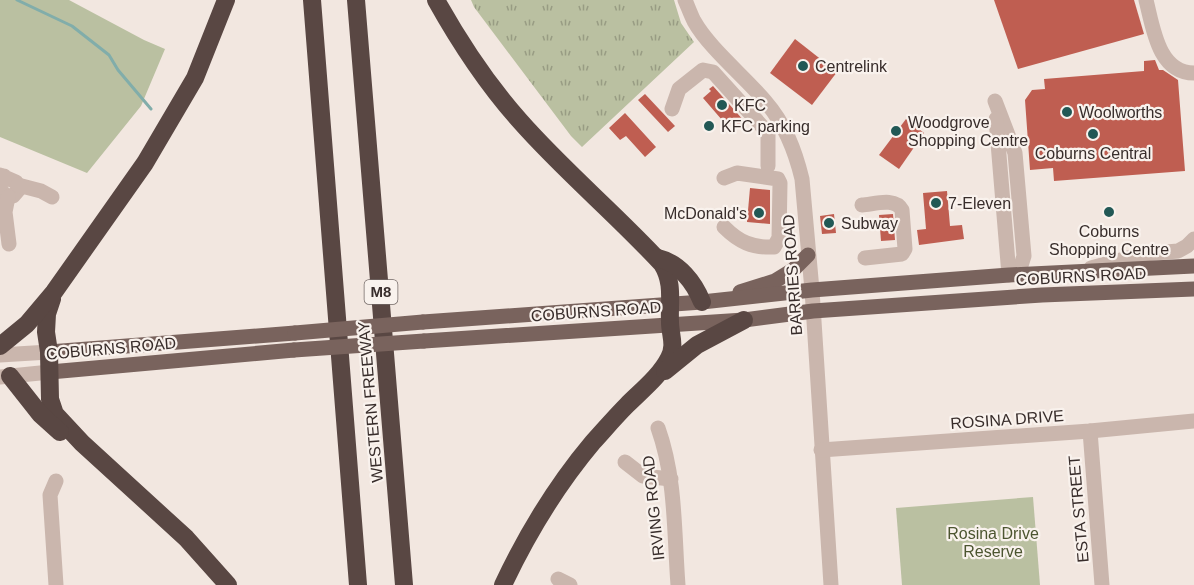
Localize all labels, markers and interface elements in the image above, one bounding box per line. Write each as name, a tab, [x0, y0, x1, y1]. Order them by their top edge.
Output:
place label: Centrelink	[815, 58, 888, 75]
marker: Centrelink	[796, 59, 810, 73]
place label: KFC	[734, 97, 766, 114]
marker: KFC	[715, 98, 729, 112]
place label: Woolworths	[1079, 104, 1162, 121]
marker: Woolworths	[1060, 105, 1074, 119]
place label: Woodgrove Shopping Centre	[908, 114, 1028, 149]
place label: KFC parking	[721, 118, 810, 135]
marker: KFC parking	[702, 119, 716, 133]
marker: Woodgrove Shopping Centre	[889, 124, 903, 138]
marker: Coburns Central	[1086, 127, 1100, 141]
place label: Coburns Central	[1035, 145, 1151, 162]
place label: 7-Eleven	[948, 195, 1011, 212]
marker: 7-Eleven	[929, 196, 943, 210]
place label: McDonald's	[664, 205, 747, 222]
marker: Coburns Shopping Centre	[1102, 205, 1116, 219]
marker: McDonald's	[752, 206, 766, 220]
street label: BARRIES ROAD	[780, 214, 805, 336]
place label: Subway	[841, 215, 898, 232]
marker: Subway	[822, 216, 836, 230]
place label: Coburns Shopping Centre	[1049, 223, 1169, 258]
street label: COBURNS ROAD	[1015, 265, 1147, 288]
road number: M8	[364, 280, 398, 304]
street label: COBURNS ROAD	[530, 298, 662, 325]
street label: WESTERN FREEWAY	[355, 320, 386, 483]
street label: COBURNS ROAD	[45, 334, 177, 363]
street label: ROSINA DRIVE	[950, 407, 1064, 432]
street label: IRVING ROAD	[640, 455, 667, 561]
street label: ESTA STREET	[1065, 455, 1092, 563]
park label: Rosina Drive Reserve	[947, 525, 1039, 560]

